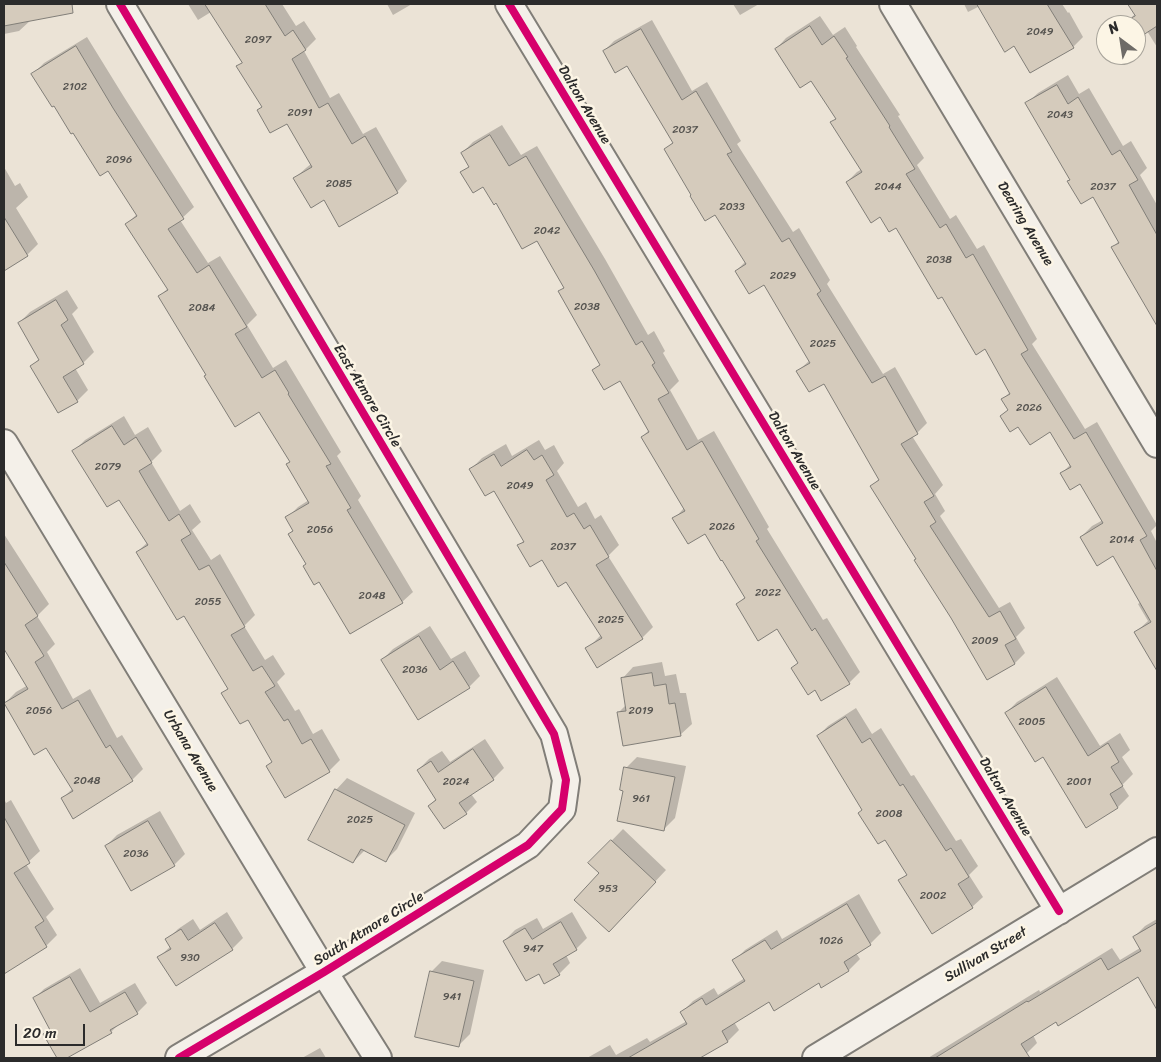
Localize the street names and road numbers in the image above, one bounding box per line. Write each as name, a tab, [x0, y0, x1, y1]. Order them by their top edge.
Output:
street label: Dalton Avenue	[554, 63, 614, 147]
street label: Dearing Avenue	[993, 179, 1057, 269]
street label: East Atmore Circle	[330, 341, 404, 451]
street label: Dalton Avenue	[764, 409, 824, 493]
street label: Urbana Avenue	[159, 707, 221, 795]
street label: Dalton Avenue	[975, 755, 1035, 839]
street label: South Atmore Circle	[311, 888, 427, 970]
street label: Sullivan Street	[942, 924, 1030, 986]

